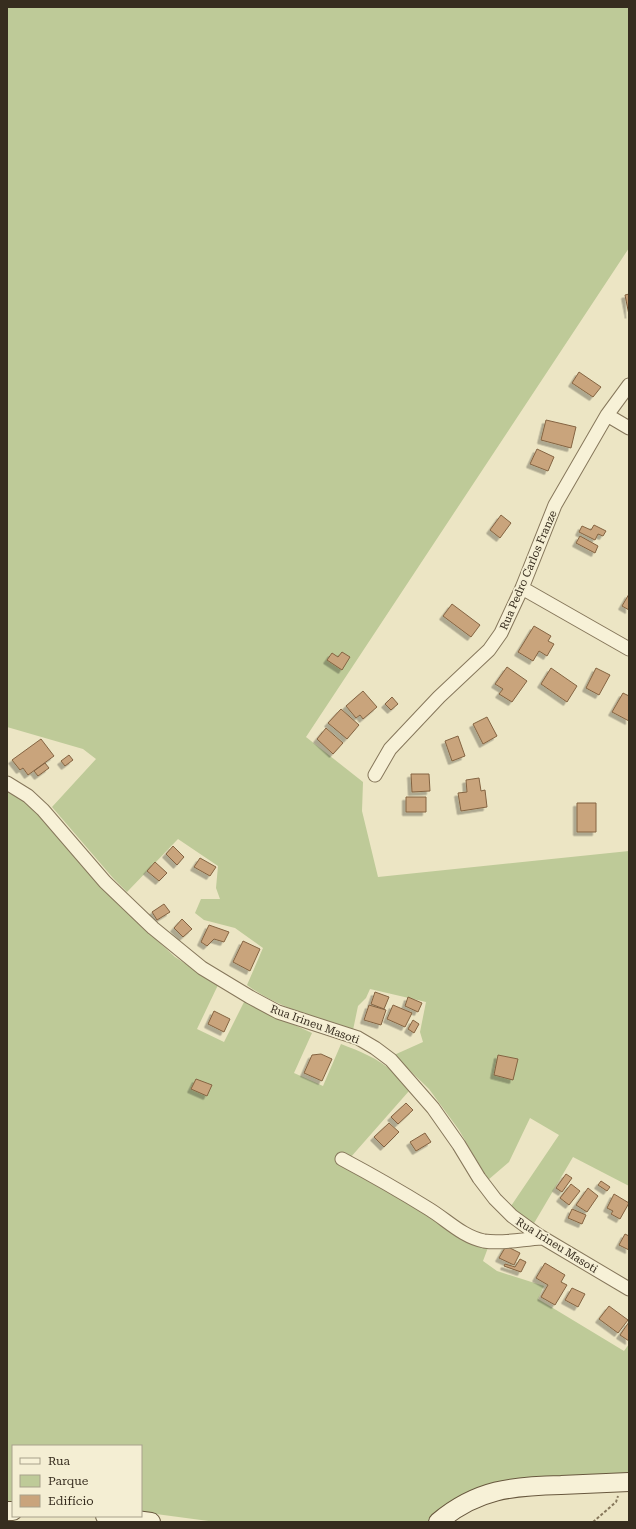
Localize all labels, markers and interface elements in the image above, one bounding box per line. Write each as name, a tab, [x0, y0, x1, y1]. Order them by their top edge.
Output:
street label: Rua Pedro Carlos Franze	[497, 508, 560, 632]
street label: Rua Irineu Masoti	[269, 1002, 362, 1047]
street label: Rua Irineu Masoti	[513, 1215, 600, 1276]
legend	[12, 1445, 142, 1517]
text: Rua	[48, 1454, 71, 1468]
text: Parque	[48, 1474, 89, 1488]
text: Edifício	[48, 1494, 94, 1508]

